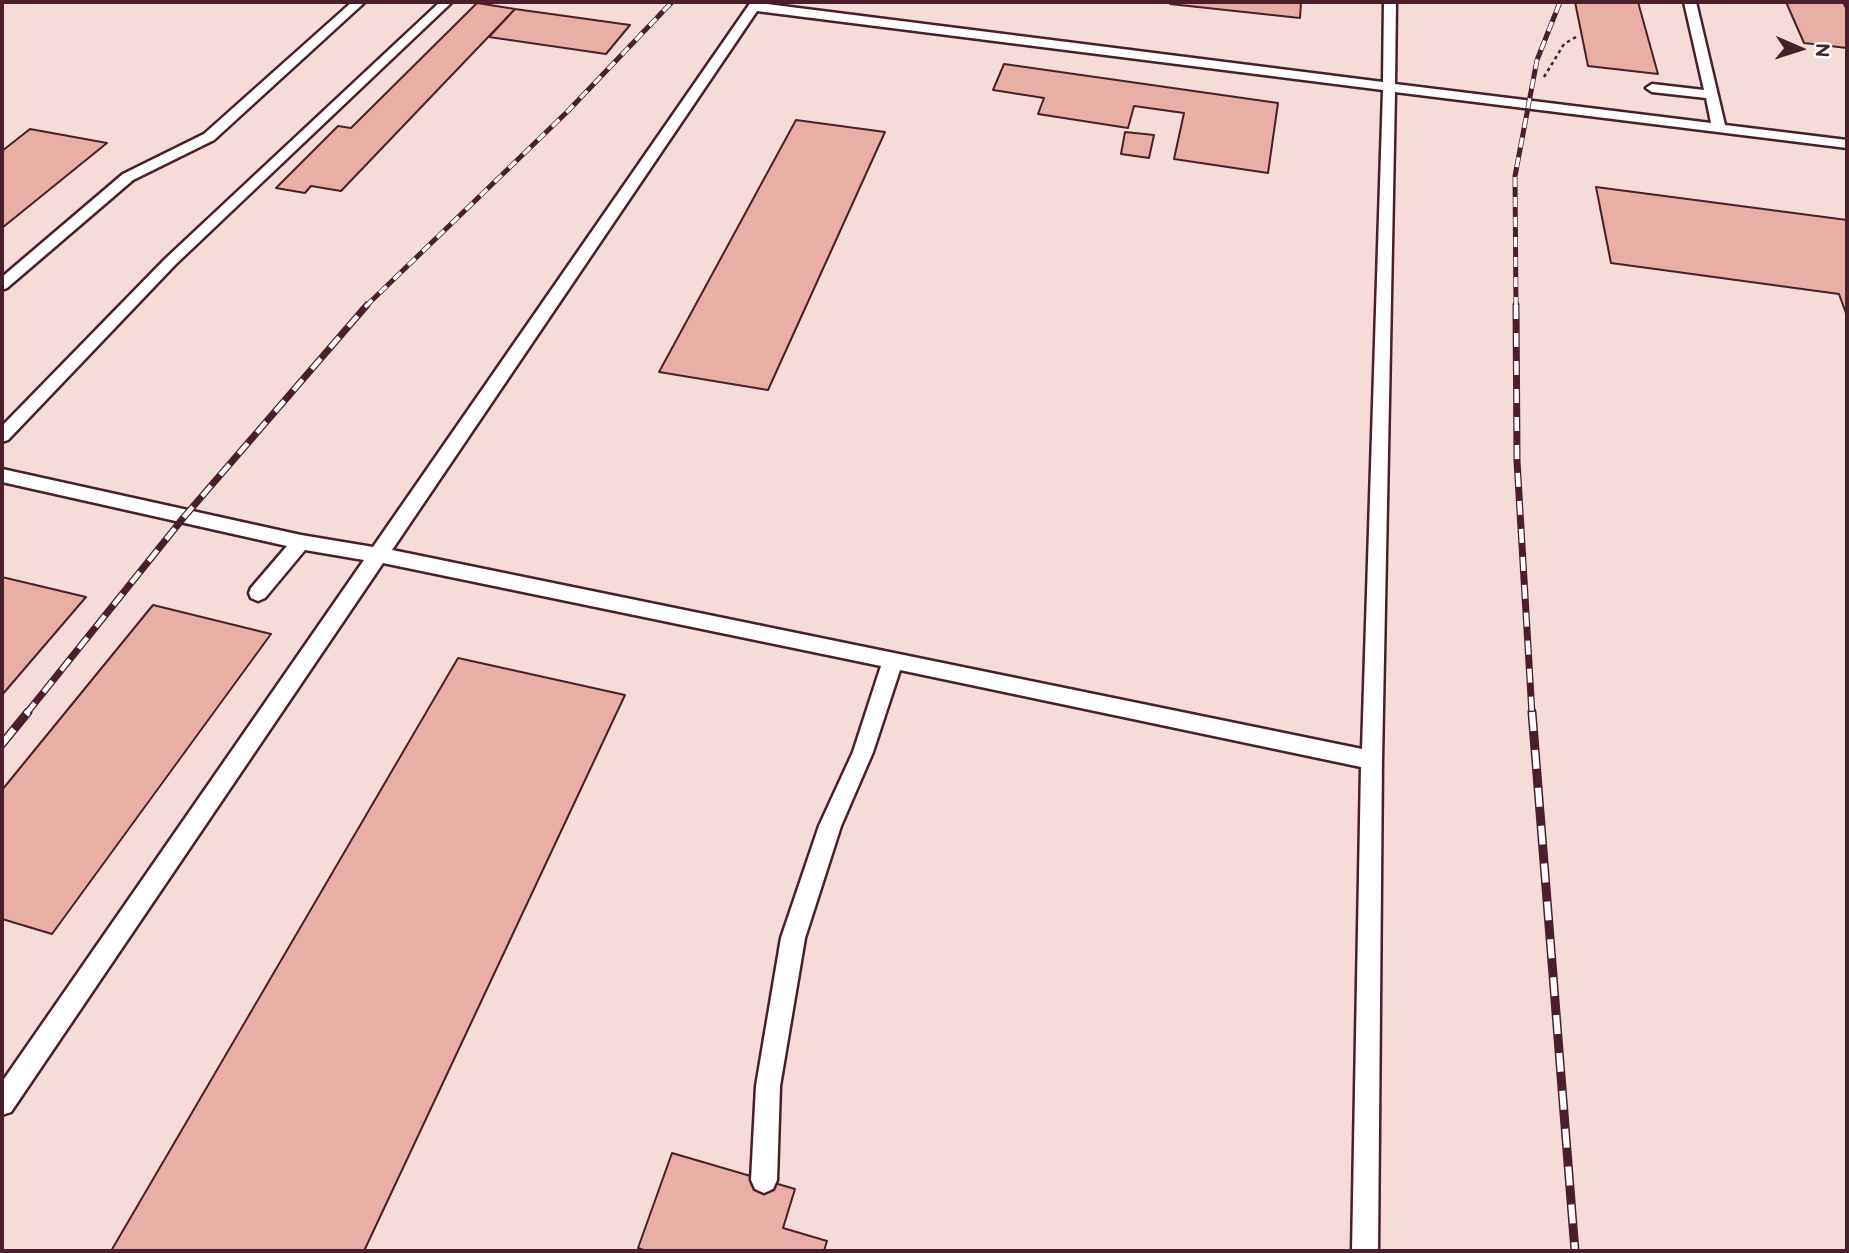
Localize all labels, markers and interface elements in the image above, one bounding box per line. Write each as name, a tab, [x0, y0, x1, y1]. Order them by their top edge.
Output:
north arrow	[1765, 14, 1835, 84]
text: N	[1810, 42, 1833, 58]

